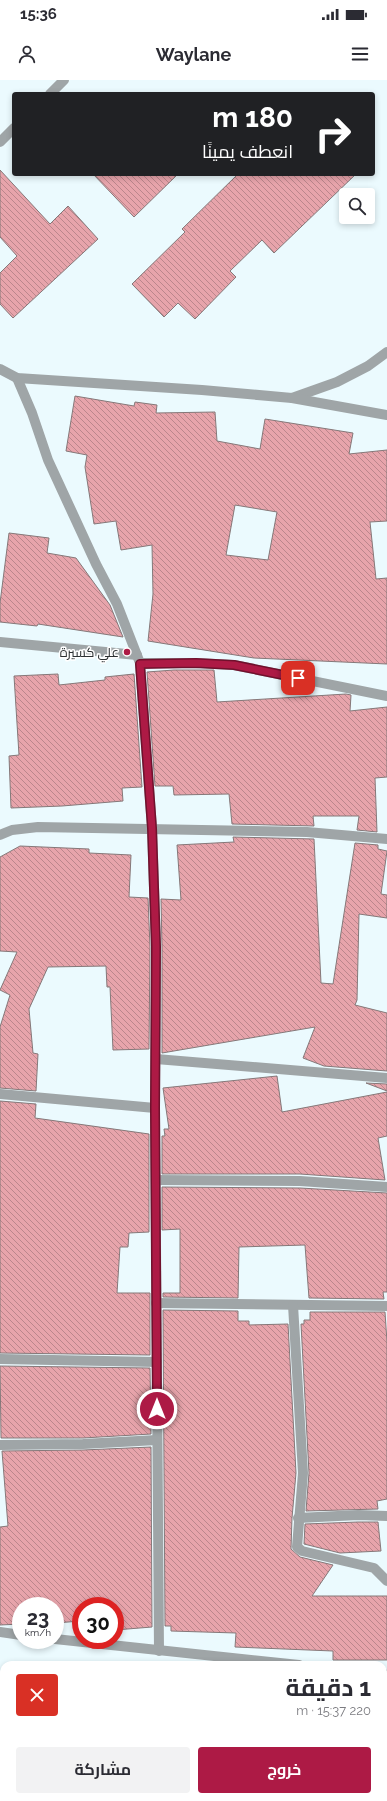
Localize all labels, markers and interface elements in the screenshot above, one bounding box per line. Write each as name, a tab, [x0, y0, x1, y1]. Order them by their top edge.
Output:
text: 15:36	[20, 5, 57, 23]
icon: person	[16, 43, 38, 65]
icon: menu	[349, 43, 371, 65]
text: Waylane	[156, 44, 231, 65]
text: 180 m	[212, 101, 293, 134]
icon: right	[307, 108, 359, 160]
text: انعطف يمينًا	[202, 141, 293, 162]
map controls	[339, 188, 375, 224]
button: search	[339, 188, 375, 224]
place label: علي كسيرة	[60, 645, 119, 663]
marker: علي كسيرة	[122, 647, 132, 657]
pin	[281, 661, 315, 695]
icon: arrive	[287, 667, 309, 689]
position arrow	[136, 1388, 178, 1430]
speed limit sign: 30	[72, 1597, 124, 1649]
text: 23	[27, 1606, 49, 1630]
text: km/h	[25, 1627, 51, 1638]
text: 1 دقيقة	[286, 1673, 371, 1702]
button: close	[16, 1674, 58, 1716]
text: 220 m · 15:37	[296, 1703, 371, 1718]
button: مشاركة	[16, 1747, 190, 1793]
button: خروج	[198, 1747, 371, 1793]

